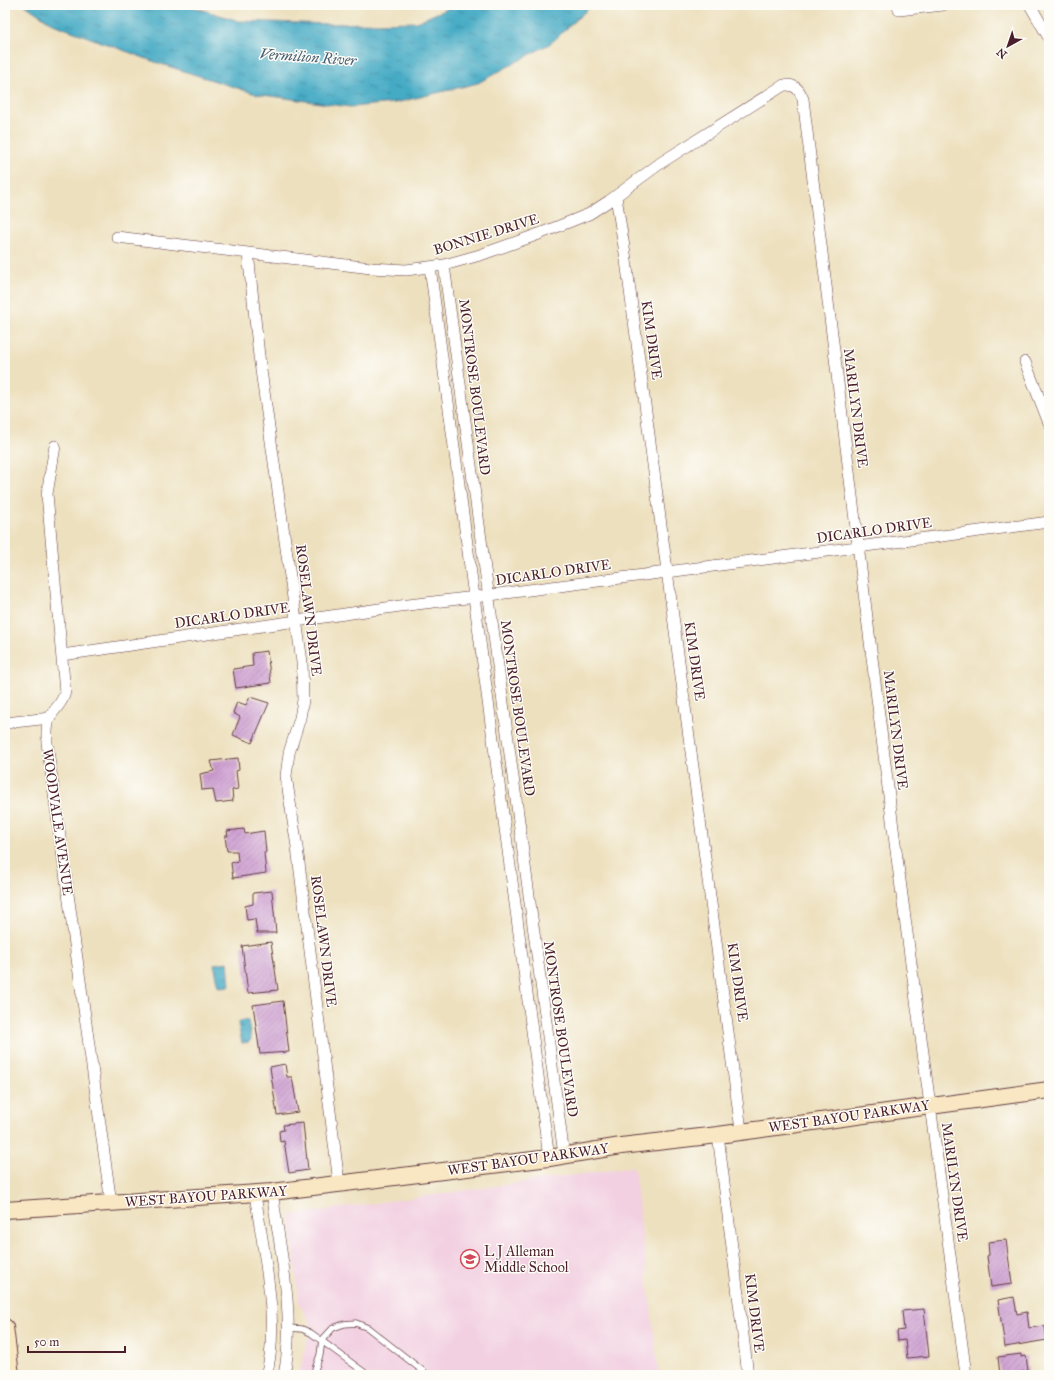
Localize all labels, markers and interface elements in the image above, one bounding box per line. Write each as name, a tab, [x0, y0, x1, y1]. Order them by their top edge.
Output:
north arrow	[988, 26, 1028, 66]
water label: Vermilion River	[259, 45, 358, 69]
text: N	[994, 45, 1010, 61]
street label: BONNIE DRIVE	[432, 210, 541, 259]
street label: MONTROSE BOULEVARD	[455, 298, 494, 476]
street label: KIM DRIVE	[638, 299, 665, 381]
street label: MARILYN DRIVE	[840, 347, 871, 469]
street label: DICARLO DRIVE	[815, 514, 933, 547]
street label: ROSELAWN DRIVE	[292, 543, 325, 677]
street label: DICARLO DRIVE	[494, 556, 612, 589]
street label: DICARLO DRIVE	[173, 599, 291, 632]
street label: MONTROSE BOULEVARD	[497, 619, 538, 797]
street label: KIM DRIVE	[681, 620, 708, 702]
street label: MARILYN DRIVE	[880, 669, 911, 791]
street label: WOODVALE AVENUE	[39, 748, 76, 896]
street label: ROSELAWN DRIVE	[307, 874, 340, 1008]
street label: MONTROSE BOULEVARD	[540, 940, 581, 1118]
street label: KIM DRIVE	[724, 941, 751, 1023]
street label: WEST BAYOU PARKWAY	[767, 1097, 932, 1136]
street label: MARILYN DRIVE	[938, 1121, 971, 1243]
street label: WEST BAYOU PARKWAY	[446, 1140, 611, 1179]
street label: WEST BAYOU PARKWAY	[124, 1182, 289, 1211]
place label: L J Alleman Middle School	[484, 1243, 569, 1276]
school or university icon: L J Alleman Middle School	[459, 1248, 481, 1270]
street label: KIM DRIVE	[741, 1272, 768, 1354]
scale bar	[28, 1328, 125, 1354]
text: 50 m	[34, 1335, 59, 1349]

